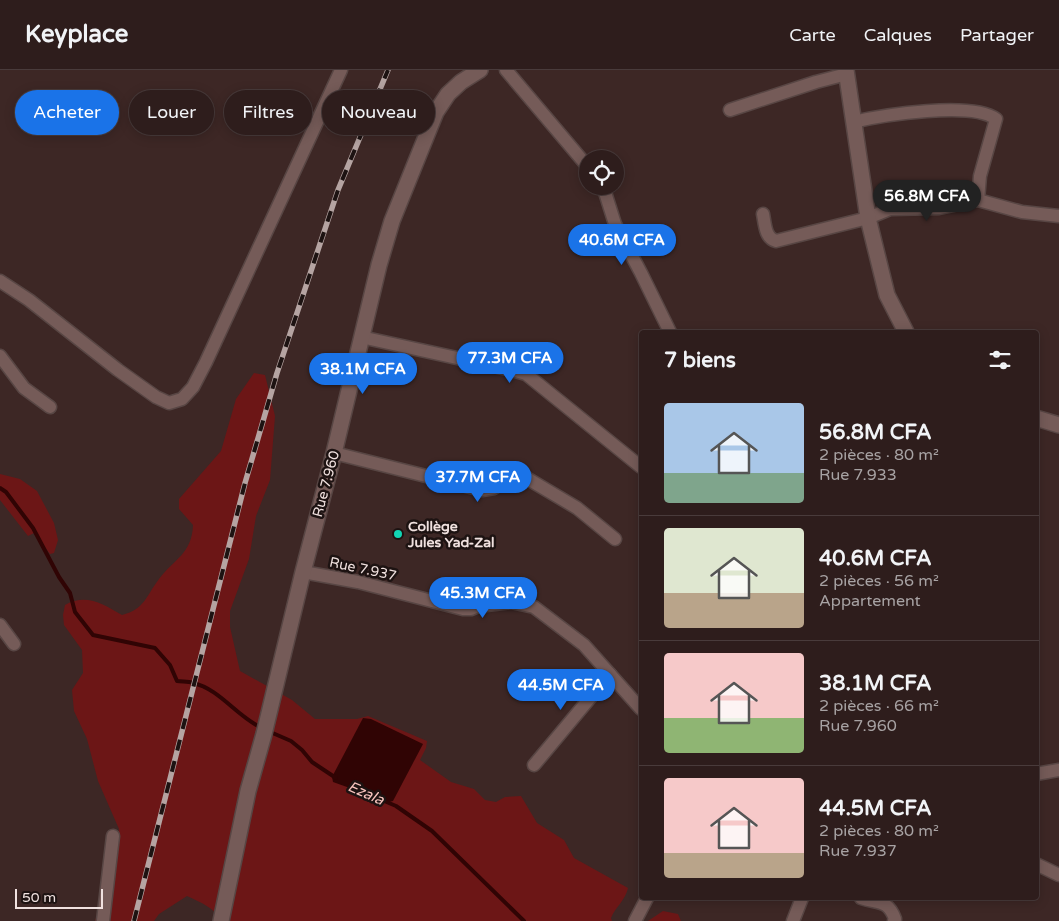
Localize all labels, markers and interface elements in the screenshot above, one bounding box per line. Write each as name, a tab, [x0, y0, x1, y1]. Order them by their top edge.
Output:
text: Keyplace	[25, 20, 128, 49]
text: Carte	[789, 24, 836, 46]
text: Calques	[864, 24, 932, 46]
text: Partager	[960, 24, 1034, 46]
chip: Acheter	[15, 90, 119, 135]
chip: Louer	[129, 90, 214, 135]
chip: Filtres	[224, 90, 312, 135]
chip: Nouveau	[322, 90, 435, 135]
map controls	[579, 150, 624, 195]
button: locate	[579, 150, 624, 195]
pin: 56.8M CFA	[870, 180, 984, 222]
text: 56.8M CFA	[884, 186, 970, 206]
pin: 40.6M CFA	[565, 224, 679, 266]
text: 40.6M CFA	[579, 230, 665, 250]
pin: 77.3M CFA	[453, 342, 567, 384]
icon: filters	[986, 346, 1014, 374]
text: 77.3M CFA	[467, 348, 553, 368]
text: 7 biens	[664, 348, 736, 373]
pin: 38.1M CFA	[306, 352, 420, 395]
text: 38.1M CFA	[320, 359, 406, 379]
text: 56.8M CFA	[819, 420, 932, 445]
icon: home	[704, 423, 764, 483]
text: 2 pièces · 80 m²	[819, 445, 939, 465]
street label: Rue 7.960	[309, 449, 343, 519]
pin: 37.7M CFA	[421, 460, 535, 503]
text: Rue 7.933	[819, 465, 897, 485]
text: 37.7M CFA	[436, 467, 520, 487]
place label: Collège Jules Yad-Zal	[407, 518, 495, 551]
marker: Collège Jules Yad-Zal	[392, 528, 404, 540]
text: 40.6M CFA	[819, 546, 932, 571]
icon: home	[704, 548, 764, 608]
street label: Rue 7.937	[328, 554, 398, 584]
text: 2 pièces · 56 m²	[819, 571, 939, 591]
pin: 45.3M CFA	[426, 576, 540, 619]
text: 45.3M CFA	[440, 583, 526, 603]
text: Appartement	[819, 591, 921, 611]
pin: 44.5M CFA	[504, 668, 618, 711]
text: 38.1M CFA	[819, 671, 932, 696]
icon: home	[704, 673, 764, 733]
text: 44.5M CFA	[518, 675, 604, 695]
text: 2 pièces · 66 m²	[819, 696, 939, 716]
text: Rue 7.960	[819, 716, 897, 736]
water label: Ezala	[345, 777, 387, 809]
text: 44.5M CFA	[819, 796, 932, 821]
icon: home	[704, 798, 764, 858]
text: 2 pièces · 80 m²	[819, 821, 939, 841]
text: Rue 7.937	[819, 841, 897, 861]
scale bar	[15, 886, 102, 909]
text: 50 m	[22, 889, 56, 906]

